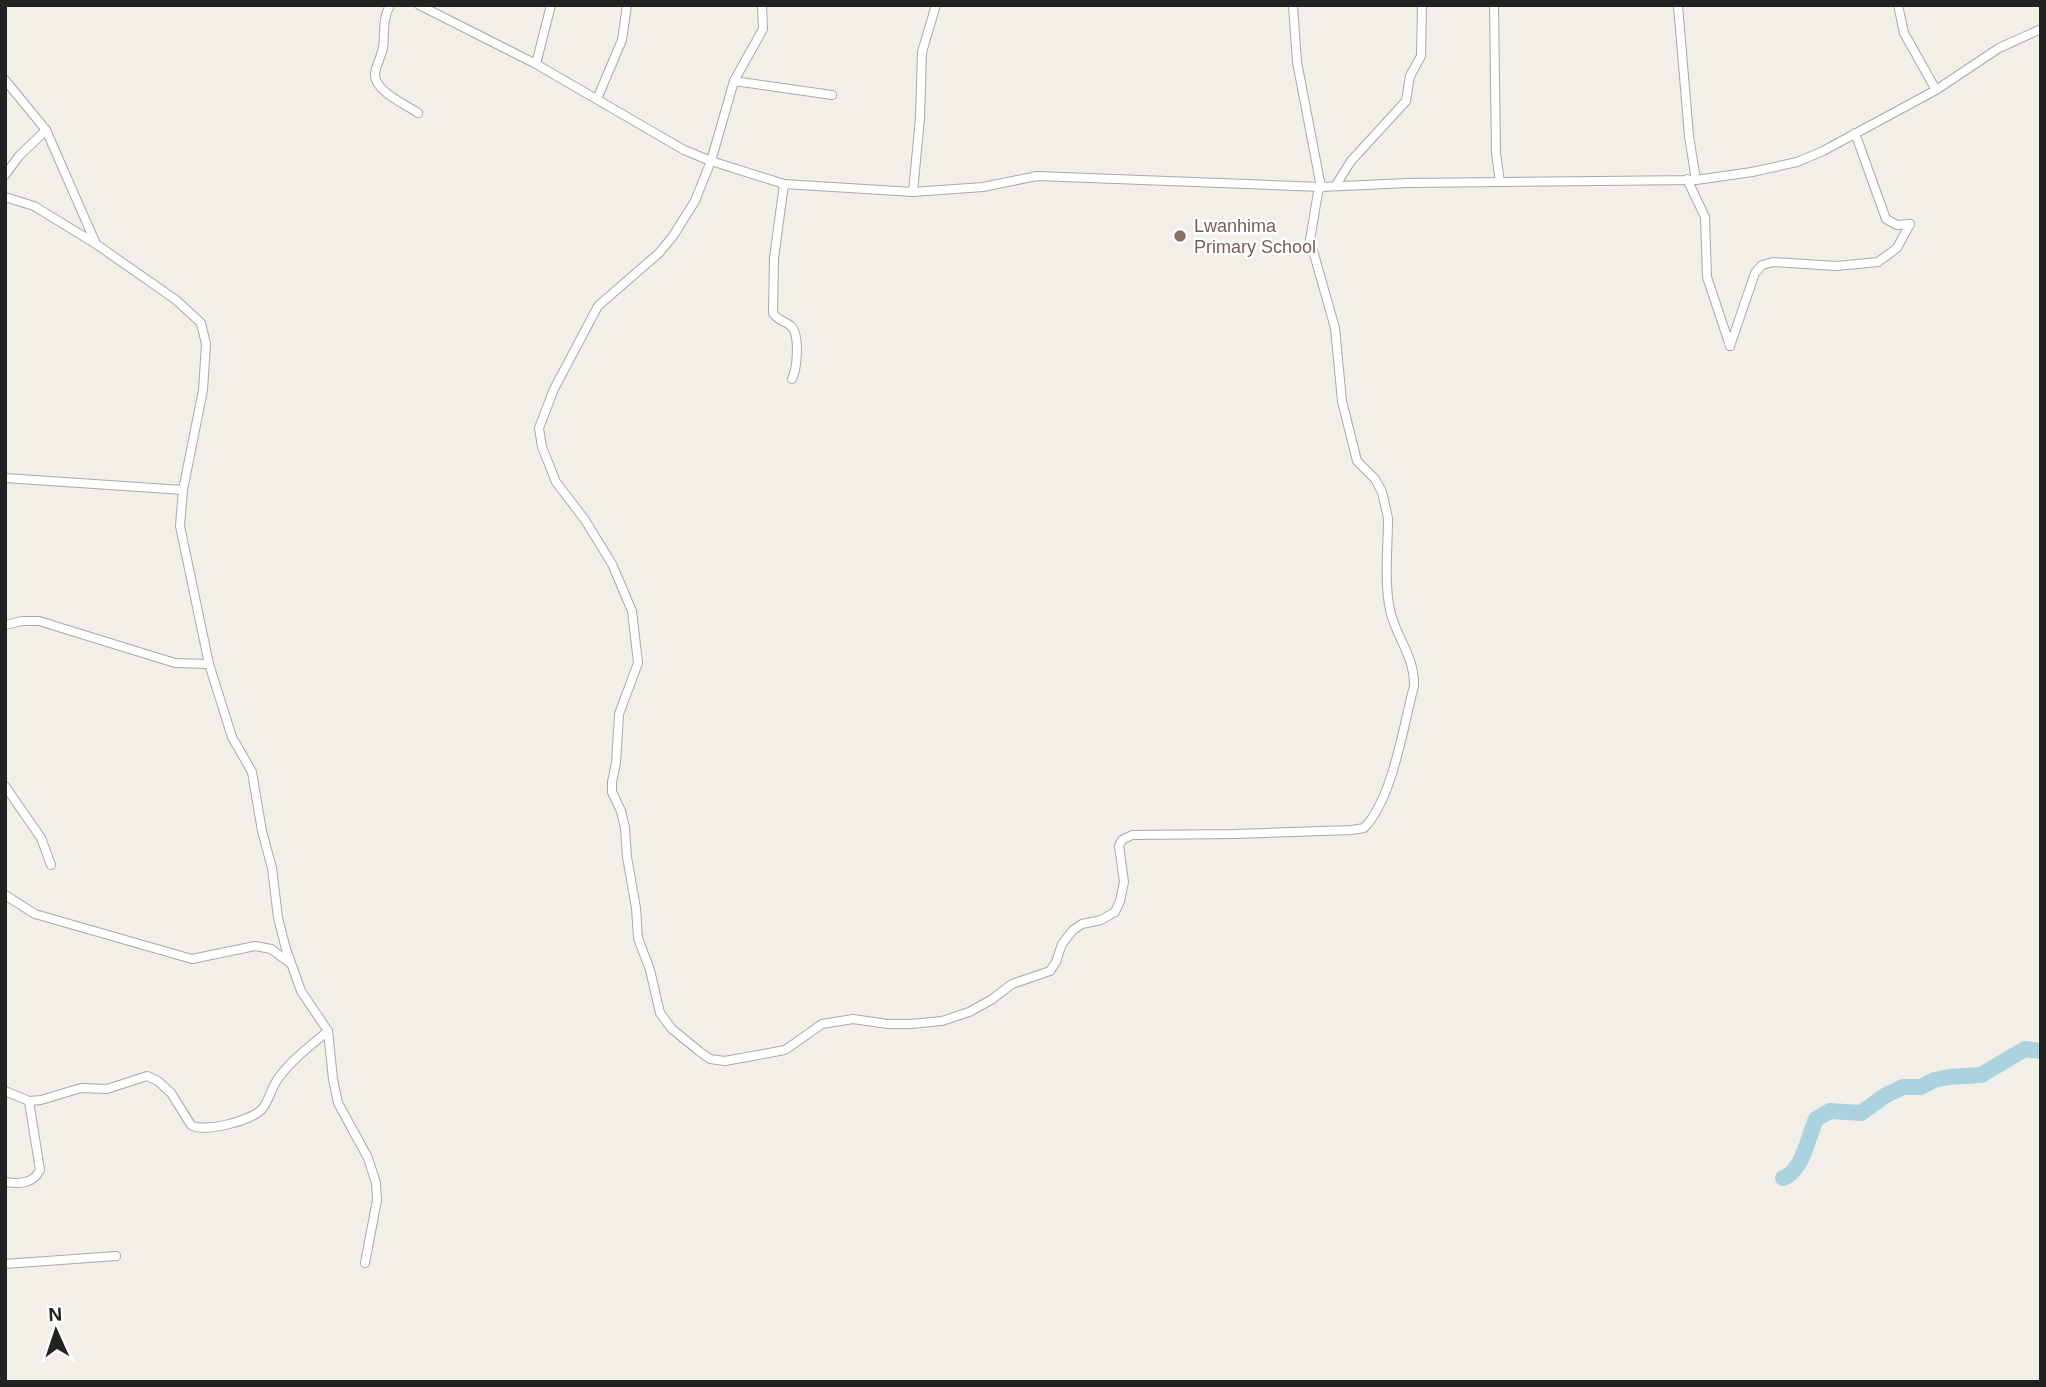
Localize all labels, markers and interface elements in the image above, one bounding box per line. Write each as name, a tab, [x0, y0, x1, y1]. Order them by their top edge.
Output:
place label: Lwanhima Primary School	[1194, 216, 1316, 257]
marker: Lwanhima Primary School	[1172, 228, 1188, 244]
north arrow	[21, 1296, 91, 1366]
text: N	[48, 1304, 63, 1325]

